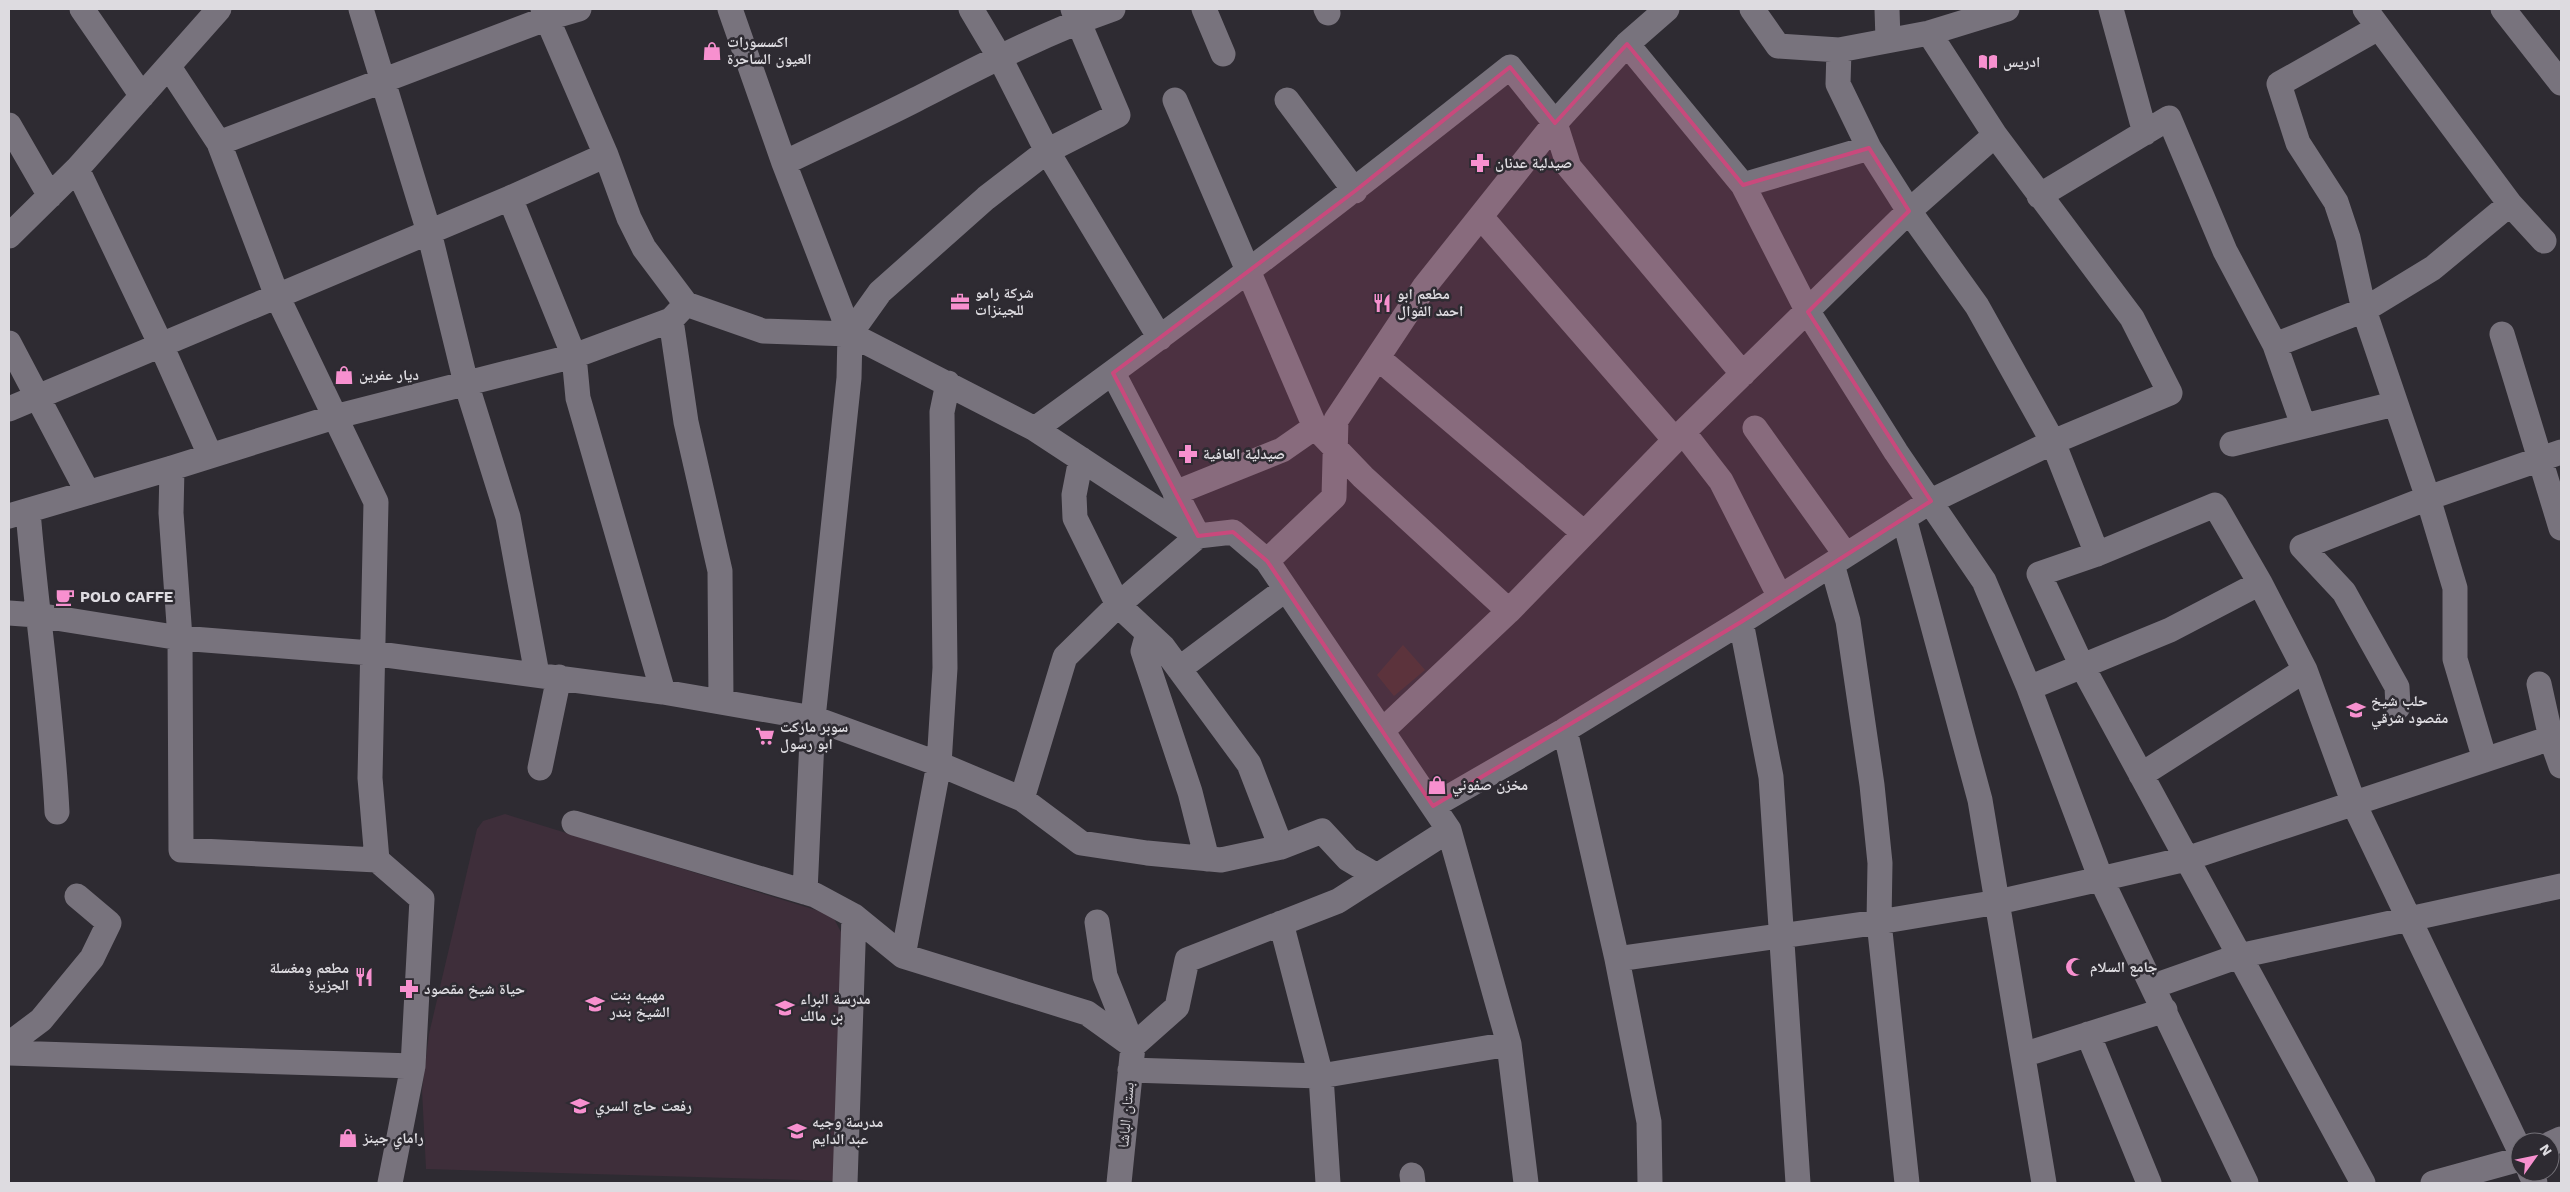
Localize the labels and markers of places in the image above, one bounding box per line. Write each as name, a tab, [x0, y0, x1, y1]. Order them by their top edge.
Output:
place label: اكسسورات العيون الساحرة	[727, 33, 812, 68]
shop icon: اكسسورات العيون الساحرة	[701, 40, 723, 62]
library icon: ادريس	[1977, 51, 1999, 73]
place label: ادريس	[2003, 53, 2040, 71]
pharmacy icon: صيدلية عدنان	[1469, 152, 1491, 174]
place label: صيدلية عدنان	[1495, 154, 1572, 172]
place label: شركة رامو للجينزات	[975, 284, 1034, 319]
place label: مطعم ابو احمد الفوال	[1397, 285, 1463, 320]
office icon: شركة رامو للجينزات	[949, 291, 971, 313]
restaurant icon: مطعم ابو احمد الفوال	[1371, 292, 1393, 314]
shop icon: ديار عفرين	[333, 364, 355, 386]
place label: ديار عفرين	[359, 366, 419, 384]
pharmacy icon: صيدلية العافية	[1177, 443, 1199, 465]
place label: صيدلية العافية	[1203, 445, 1285, 463]
cafe icon: POLO CAFFE	[54, 586, 76, 608]
place label: POLO CAFFE	[80, 588, 173, 606]
place label: حلب شيخ مقصود شرقي	[2371, 692, 2448, 730]
school or university icon: حلب شيخ مقصود شرقي	[2345, 699, 2367, 721]
place label: سوبر ماركت ابو رسول	[780, 718, 848, 753]
supermarket icon: سوبر ماركت ابو رسول	[754, 725, 776, 747]
shop icon: مخزن صفوني	[1426, 774, 1448, 796]
place label: مخزن صفوني	[1452, 776, 1528, 797]
mosque icon: جامع السلام	[2064, 956, 2086, 978]
place label: جامع السلام	[2090, 958, 2158, 977]
place label: مطعم ومغسلة الجزيرة	[270, 959, 349, 994]
restaurant icon: مطعم ومغسلة الجزيرة	[353, 966, 375, 988]
pharmacy icon: حياة شيخ مقصود	[398, 978, 420, 1000]
place label: حياة شيخ مقصود	[424, 980, 525, 999]
place label: مهيبه بنت الشيخ بندر	[609, 986, 670, 1022]
place label: مدرسة البراء بن مالك	[800, 990, 871, 1025]
school or university icon: مهيبه بنت الشيخ بندر	[584, 993, 606, 1015]
school or university icon: مدرسة البراء بن مالك	[774, 997, 796, 1019]
school or university icon: رفعت حاج السري	[569, 1095, 591, 1117]
place label: رفعت حاج السري	[595, 1097, 692, 1118]
place label: مدرسة وجيه عبد الدايم	[812, 1113, 883, 1149]
school or university icon: مدرسة وجيه عبد الدايم	[786, 1120, 808, 1142]
shop icon: راماي جينز	[337, 1127, 359, 1149]
place label: راماي جينز	[362, 1129, 424, 1150]

